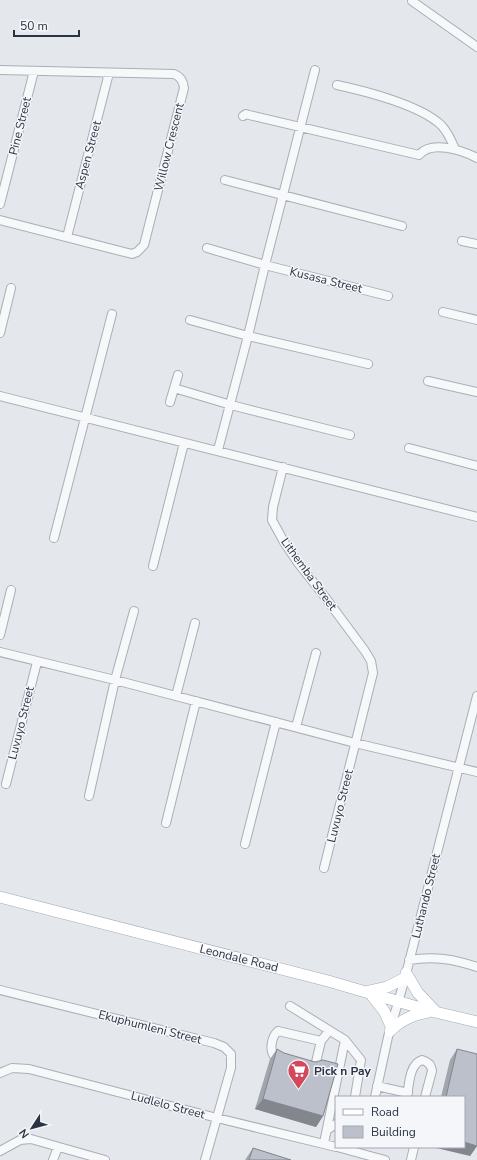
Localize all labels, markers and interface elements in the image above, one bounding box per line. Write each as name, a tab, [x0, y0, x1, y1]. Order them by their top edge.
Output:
scale bar	[14, 12, 79, 38]
text: 50 m	[20, 18, 48, 34]
street label: Pine Street	[5, 94, 35, 157]
street label: Willow Crescent	[150, 101, 188, 193]
street label: Aspen Street	[71, 118, 105, 191]
street label: Kusasa Street	[288, 263, 365, 297]
street label: Lithemba Street	[277, 534, 341, 614]
street label: Luvuyo Street	[4, 684, 38, 761]
street label: Luvuyo Street	[323, 767, 357, 844]
street label: Luthando Street	[408, 851, 444, 940]
street label: Leondale Road	[198, 940, 280, 976]
street label: Ekuphumleni Street	[97, 1006, 204, 1048]
supermarket icon: Pick n Pay	[286, 1058, 312, 1091]
place label: Pick n Pay	[314, 1063, 372, 1079]
street label: Ludlelo Street	[129, 1087, 208, 1123]
legend	[335, 1096, 465, 1148]
text: Road	[371, 1104, 399, 1120]
north arrow	[12, 1108, 52, 1148]
text: Building	[371, 1124, 416, 1140]
text: N	[16, 1126, 33, 1141]

